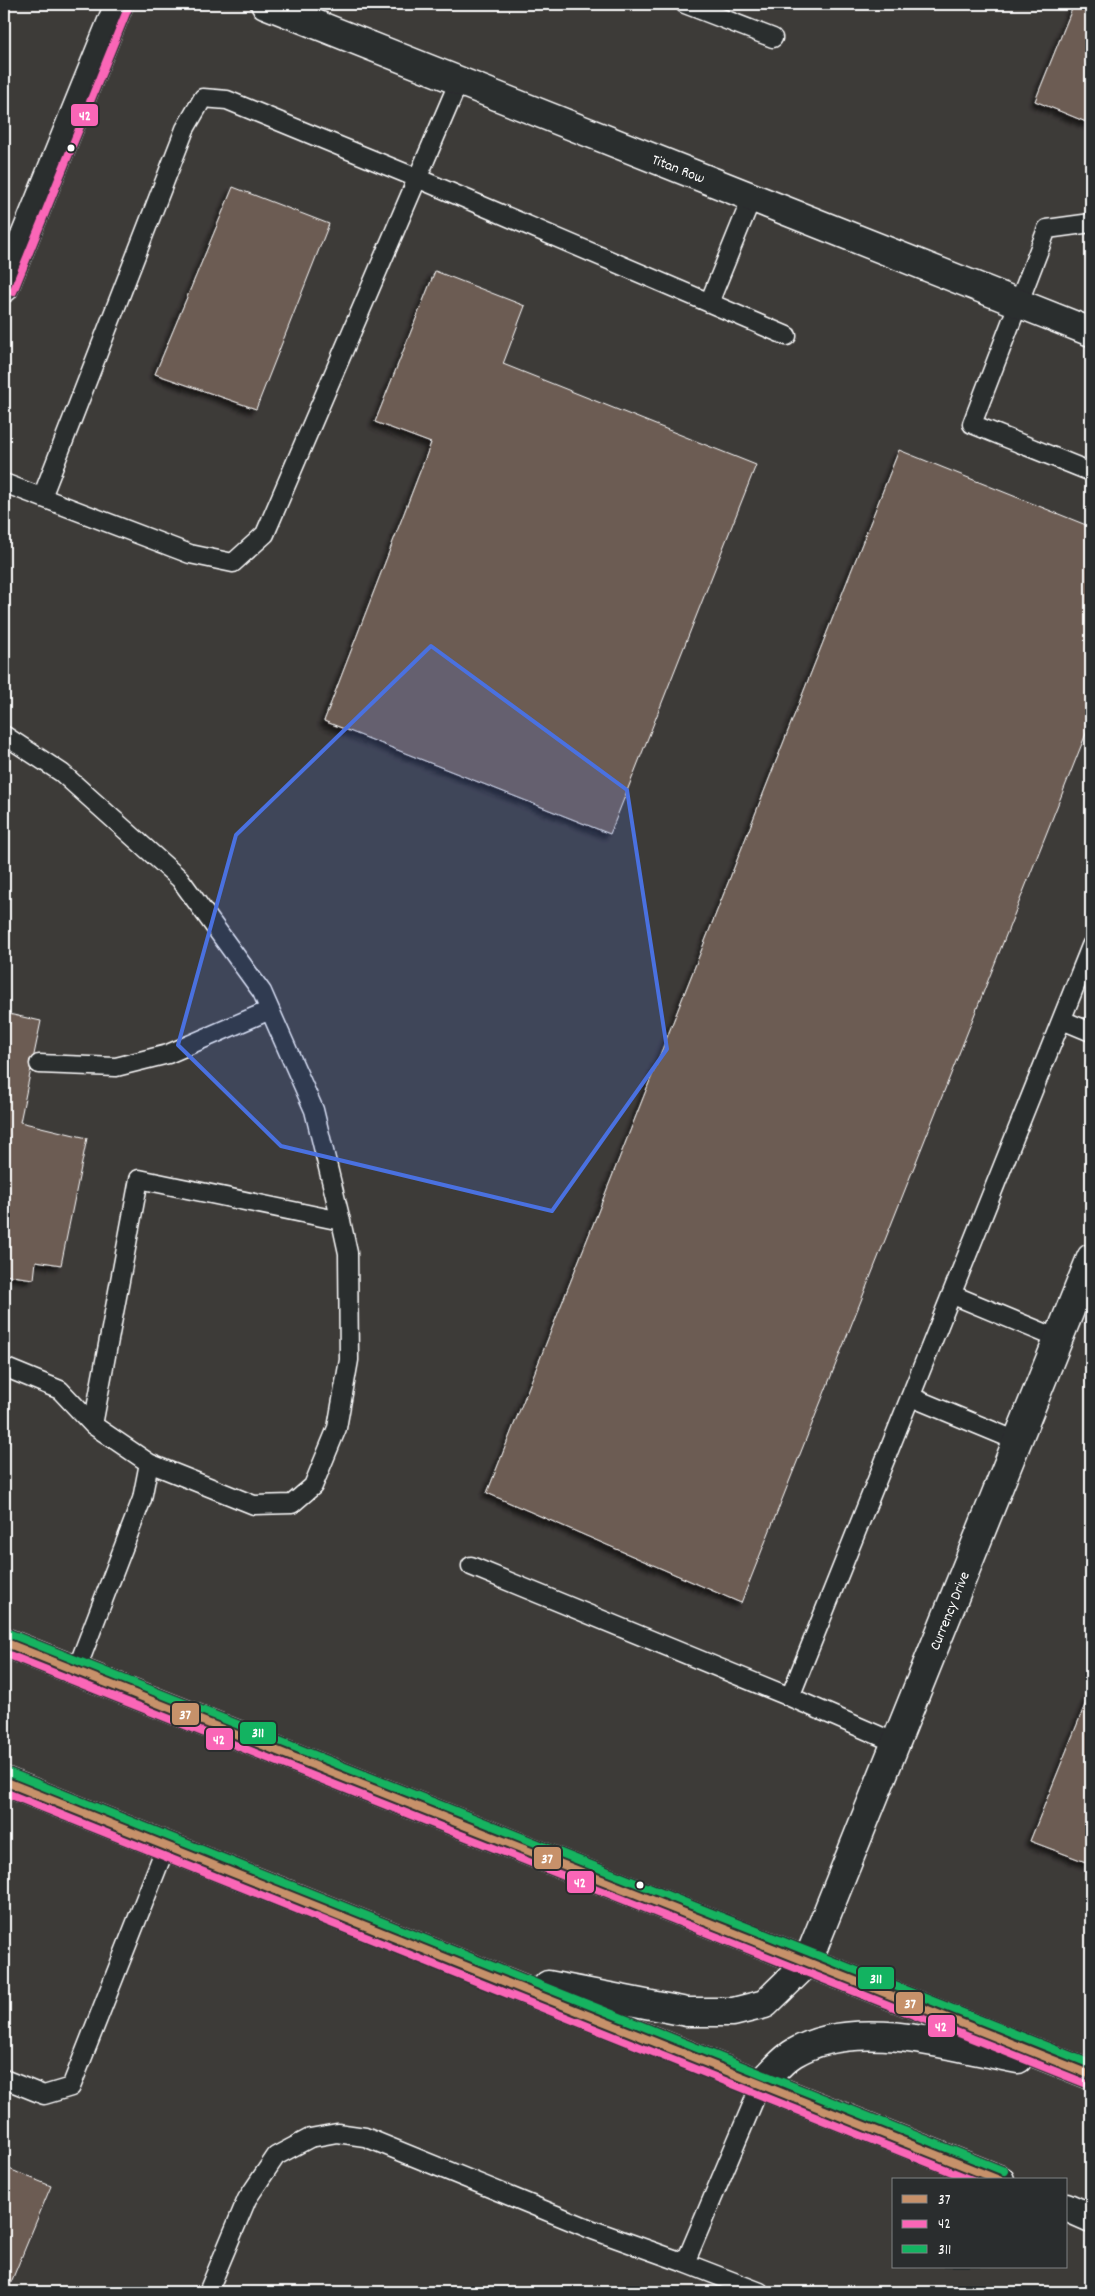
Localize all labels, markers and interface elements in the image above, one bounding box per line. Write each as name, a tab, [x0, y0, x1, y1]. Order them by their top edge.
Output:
line badge: 42	[70, 103, 99, 127]
text: 42	[79, 107, 91, 127]
unlabelled marker	[66, 143, 76, 153]
street label: Titan Row	[648, 150, 708, 191]
street label: Currency Drive	[925, 1568, 977, 1654]
line badge: 37	[171, 1702, 200, 1726]
text: 37	[179, 1706, 191, 1726]
line badge: 311	[239, 1721, 277, 1745]
text: 311	[252, 1724, 264, 1744]
line badge: 42	[205, 1727, 234, 1751]
text: 42	[213, 1731, 225, 1751]
line badge: 37	[533, 1846, 562, 1870]
text: 37	[541, 1850, 553, 1870]
line badge: 42	[566, 1870, 595, 1894]
text: 42	[574, 1874, 586, 1894]
unlabelled marker	[635, 1880, 645, 1890]
line badge: 311	[857, 1966, 895, 1990]
text: 311	[870, 1970, 882, 1990]
line badge: 37	[895, 1991, 924, 2015]
text: 37	[904, 1995, 916, 2015]
line badge: 42	[927, 2014, 956, 2038]
text: 42	[935, 2018, 947, 2038]
legend	[892, 2178, 1068, 2268]
text: 37	[938, 2190, 951, 2212]
text: 42	[938, 2214, 951, 2236]
text: 311	[938, 2240, 951, 2262]

